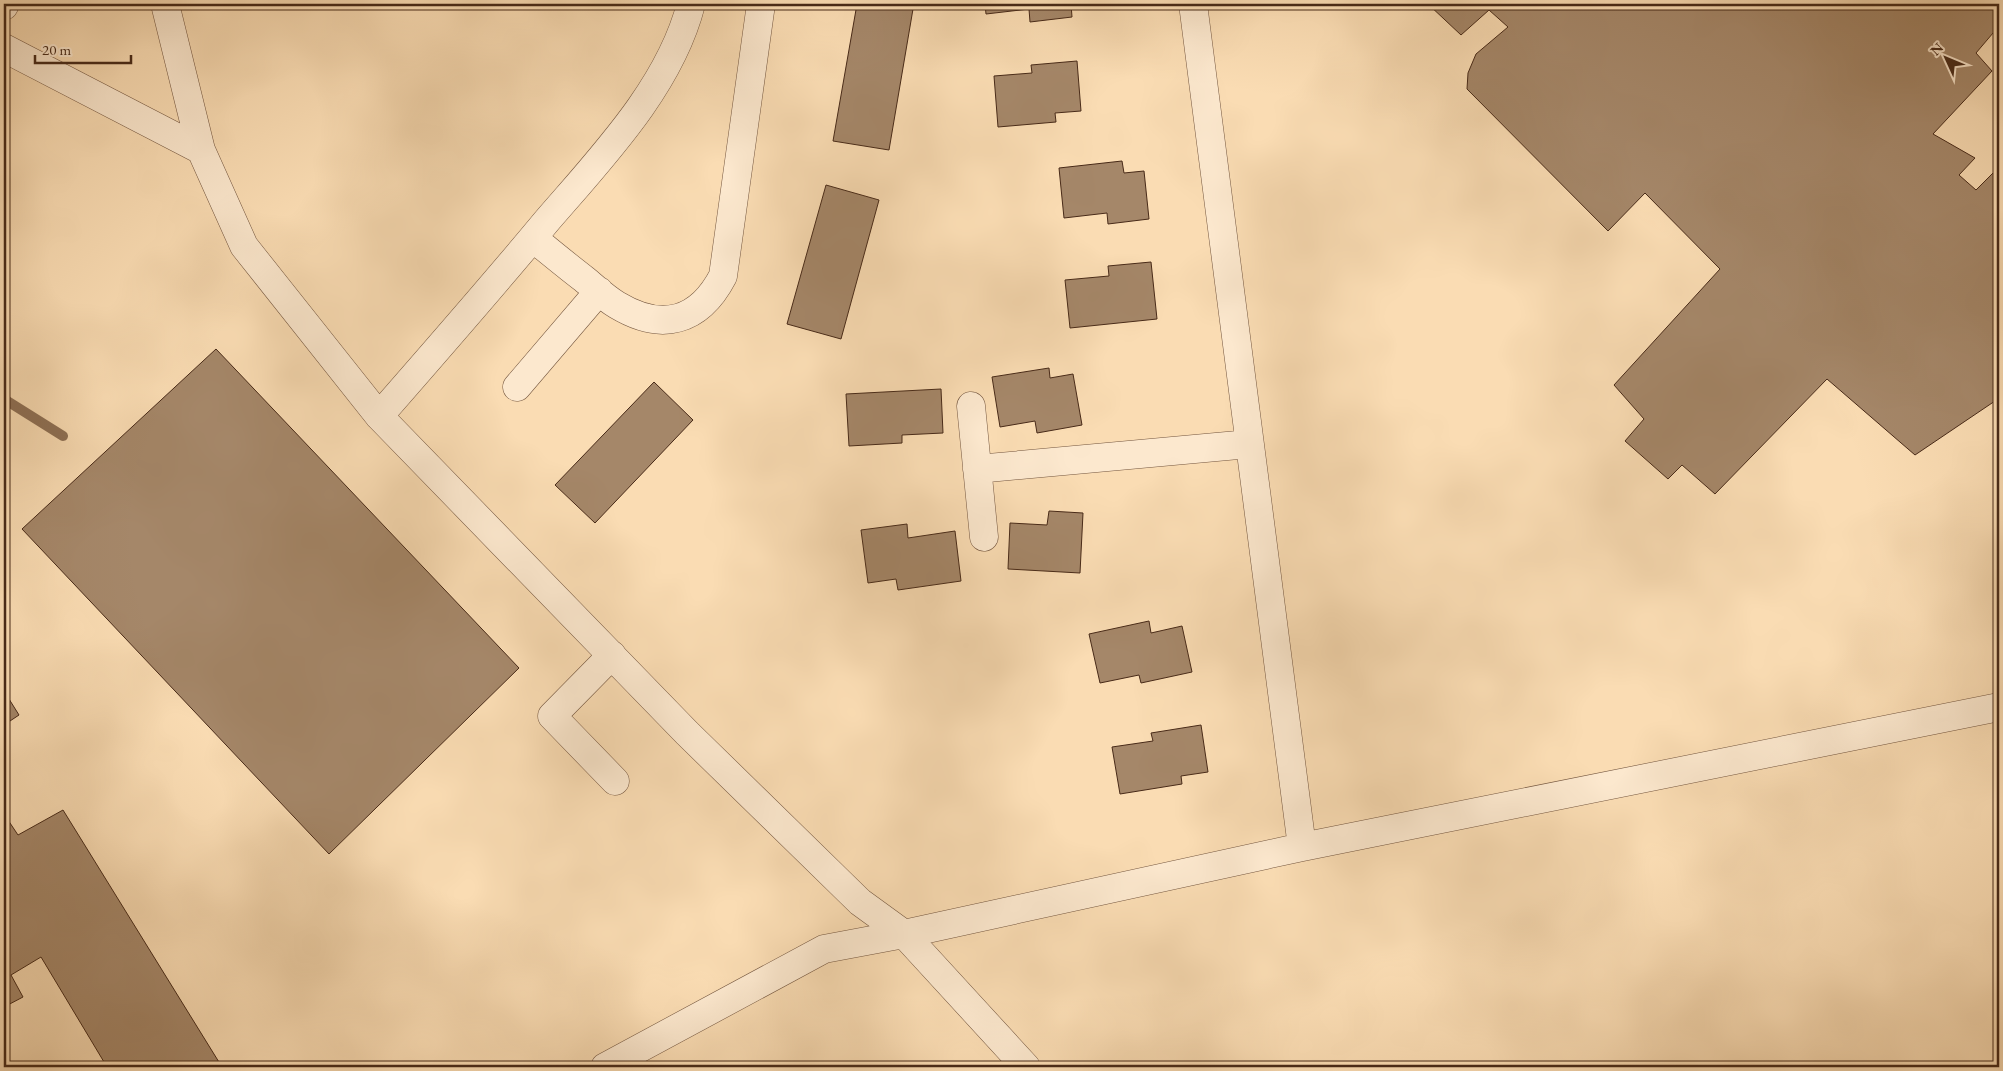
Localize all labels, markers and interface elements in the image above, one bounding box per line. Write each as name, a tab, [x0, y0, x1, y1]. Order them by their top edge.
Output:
scale bar	[35, 32, 131, 64]
north arrow	[1920, 32, 1970, 82]
text: N	[1926, 38, 1948, 59]
text: 20 m	[42, 40, 71, 59]

